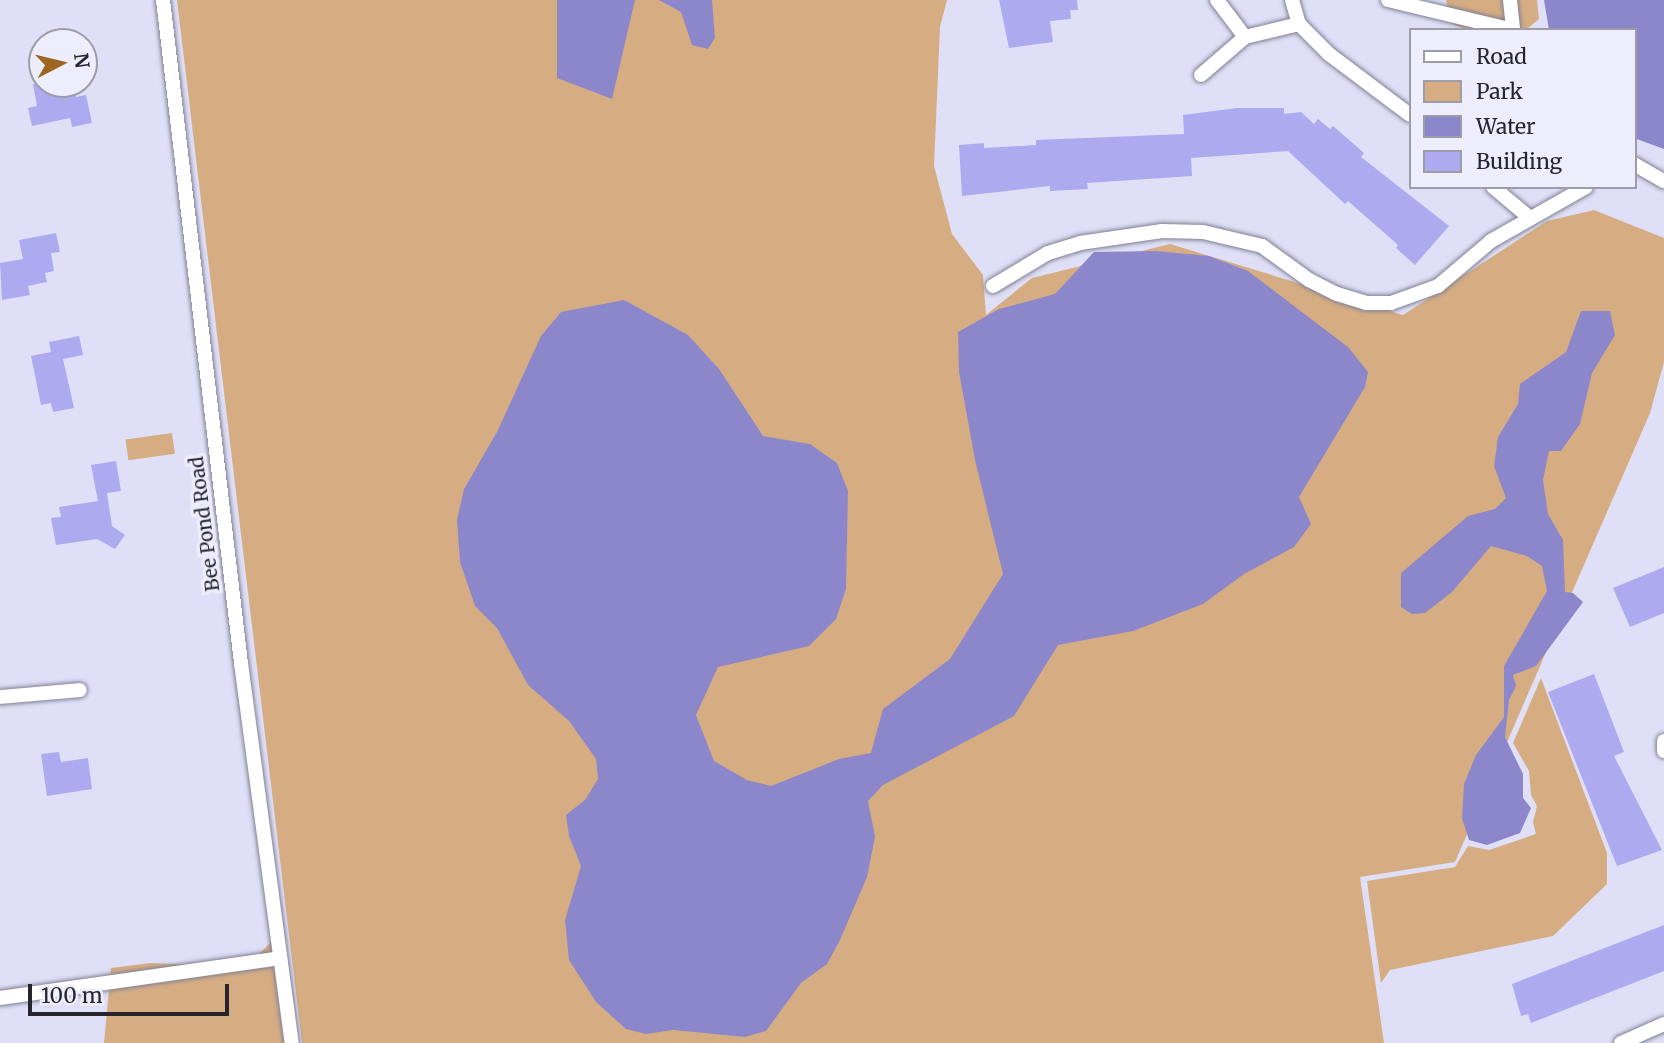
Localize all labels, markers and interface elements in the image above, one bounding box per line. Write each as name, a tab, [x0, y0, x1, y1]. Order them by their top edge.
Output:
north arrow	[28, 28, 98, 98]
legend	[1408, 28, 1636, 189]
text: Road	[1476, 43, 1527, 70]
text: N	[69, 52, 95, 70]
text: Park	[1476, 78, 1523, 105]
text: Water	[1476, 113, 1535, 140]
text: Building	[1476, 148, 1562, 175]
street label: Bee Pond Road	[185, 455, 225, 593]
scale bar	[32, 970, 233, 1014]
text: 100 m	[41, 982, 103, 1009]

